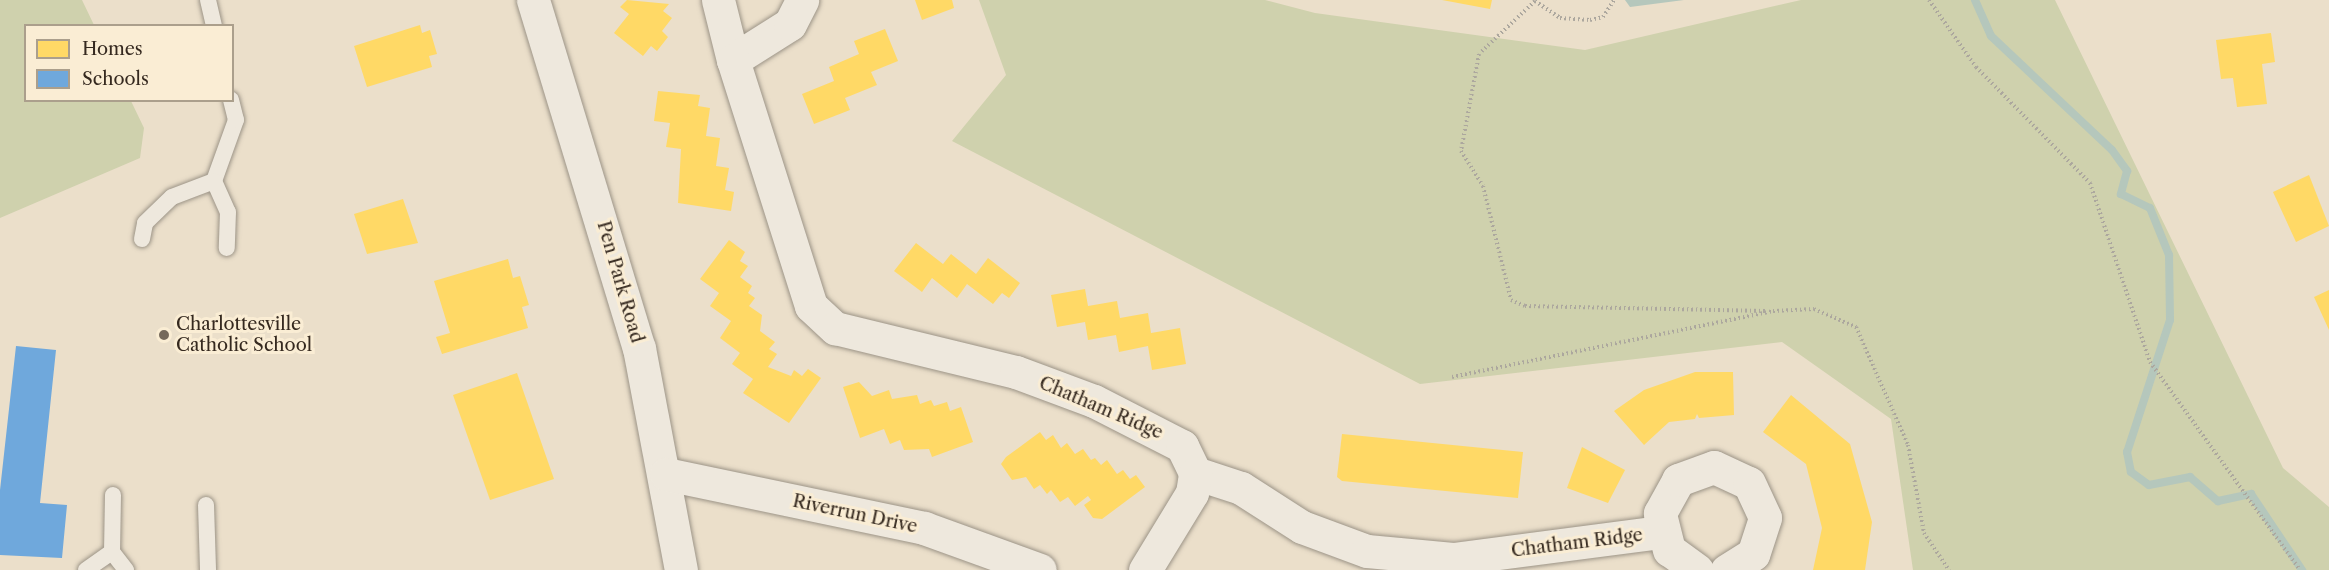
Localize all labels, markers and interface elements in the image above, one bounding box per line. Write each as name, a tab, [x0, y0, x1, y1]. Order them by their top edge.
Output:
legend	[24, 24, 234, 102]
text: Homes	[82, 38, 143, 60]
text: Schools	[82, 68, 149, 90]
street label: Pen Park Road	[592, 218, 648, 346]
place label: Charlottesville Catholic School	[176, 314, 312, 356]
marker: Charlottesville Catholic School	[157, 328, 171, 342]
street label: Chatham Ridge	[1036, 372, 1166, 444]
street label: Riverrun Drive	[791, 490, 919, 538]
street label: Chatham Ridge	[1510, 524, 1644, 562]

